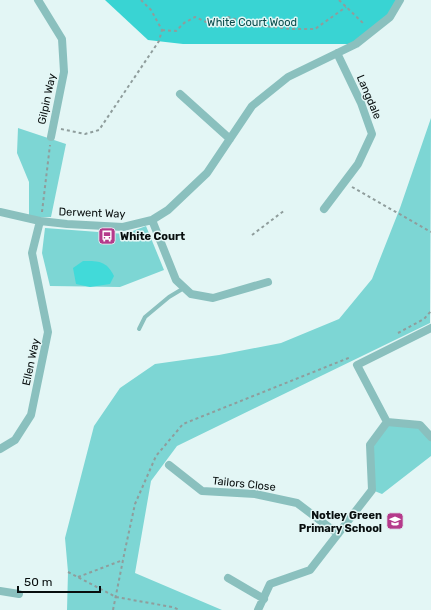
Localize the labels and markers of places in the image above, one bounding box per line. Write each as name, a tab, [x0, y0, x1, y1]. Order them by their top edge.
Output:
bus stop icon: White Court	[97, 226, 117, 246]
place label: White Court	[120, 230, 185, 243]
place label: Notley Green Primary School	[299, 509, 382, 535]
school or university icon: Notley Green Primary School	[385, 511, 405, 531]

